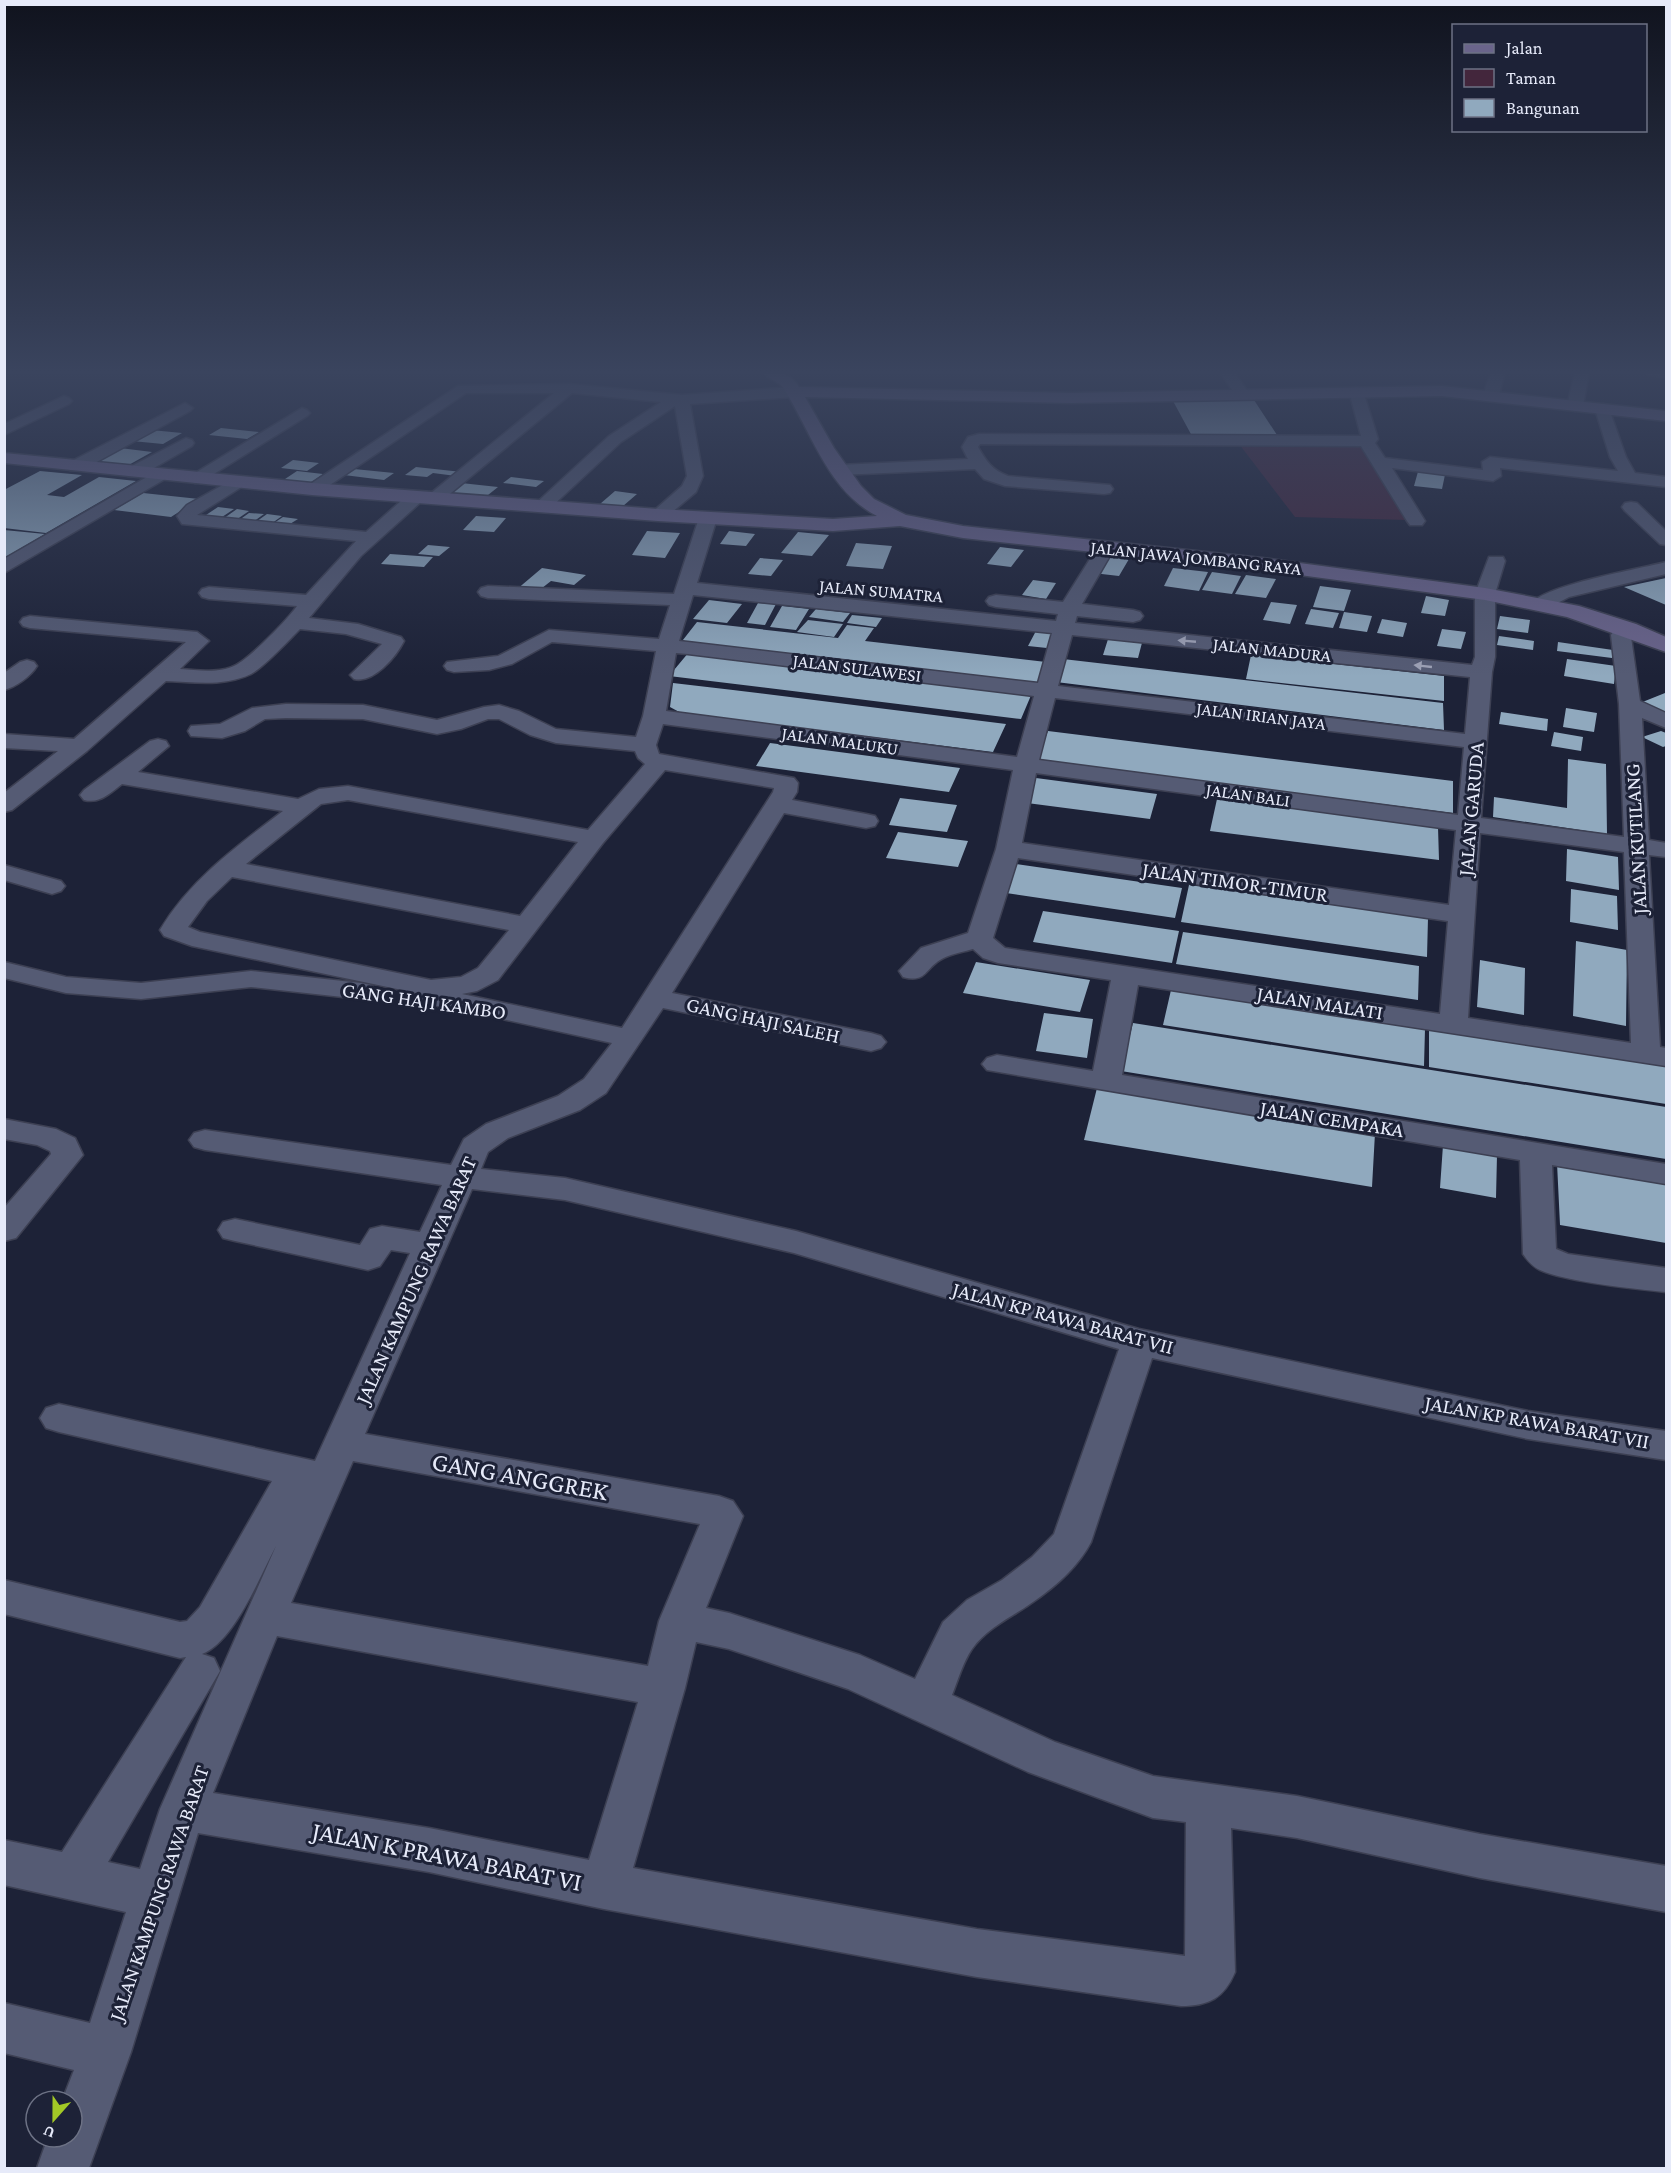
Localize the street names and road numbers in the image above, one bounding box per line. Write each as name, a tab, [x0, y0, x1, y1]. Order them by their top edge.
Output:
street label: JALAN JAWA JOMBANG RAYA	[1088, 537, 1303, 579]
street label: JALAN SUMATRA	[816, 575, 944, 606]
street label: JALAN MADURA	[1210, 634, 1333, 666]
street label: JALAN SULAWESI	[790, 650, 922, 686]
street label: JALAN IRIAN JAYA	[1193, 698, 1328, 734]
street label: JALAN MALUKU	[778, 723, 900, 759]
street label: JALAN GARUDA	[1453, 741, 1489, 879]
street label: JALAN KUTILANG	[1620, 763, 1652, 917]
street label: JALAN BALI	[1203, 779, 1291, 811]
street label: JALAN TIMOR-TIMUR	[1139, 857, 1330, 907]
street label: GANG HAJI KAMBO	[341, 978, 507, 1024]
street label: JALAN MALATI	[1253, 981, 1385, 1025]
street label: GANG HAJI SALEH	[684, 992, 842, 1048]
street label: JALAN CEMPAKA	[1257, 1095, 1406, 1142]
street label: JALAN KAMPUNG RAWA BARAT	[350, 1152, 482, 1409]
street label: JALAN KP RAWA BARAT VII	[948, 1276, 1176, 1359]
street label: JALAN KP RAWA BARAT VII	[1421, 1390, 1651, 1454]
street label: GANG ANGGREK	[430, 1447, 611, 1506]
street label: JALAN KAMPUNG RAWA BARAT	[103, 1762, 214, 2026]
street label: JALAN K PRAWA BARAT VI	[308, 1816, 584, 1897]

